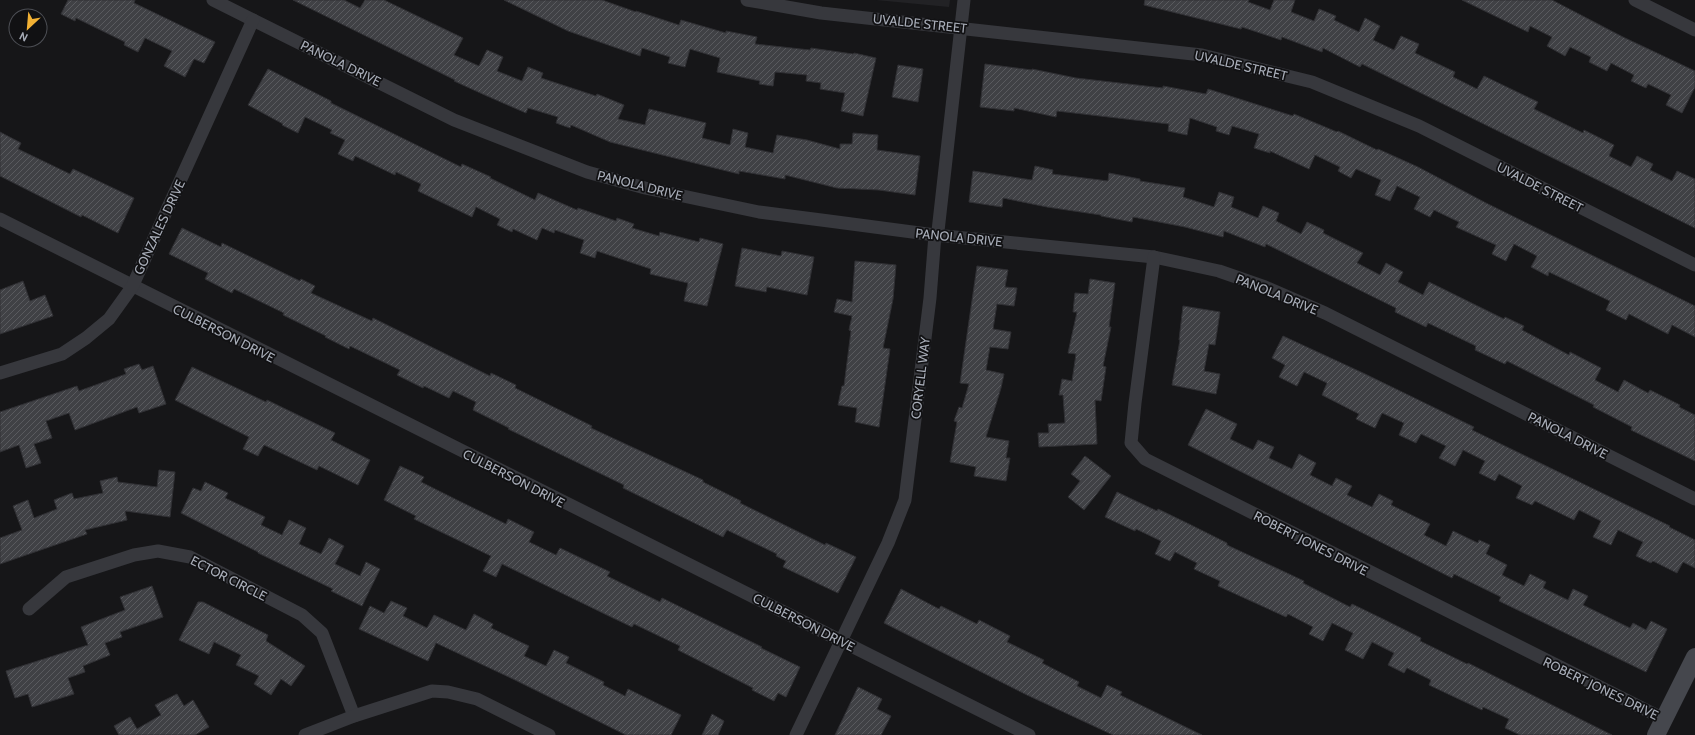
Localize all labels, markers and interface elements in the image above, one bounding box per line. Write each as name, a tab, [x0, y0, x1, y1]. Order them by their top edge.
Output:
north arrow	[8, 8, 48, 48]
street label: UVALDE STREET	[872, 10, 968, 36]
text: N	[17, 29, 30, 45]
street label: PANOLA DRIVE	[298, 37, 384, 89]
street label: UVALDE STREET	[1193, 47, 1289, 83]
street label: UVALDE STREET	[1494, 158, 1586, 216]
street label: PANOLA DRIVE	[596, 167, 684, 203]
street label: GONZALES DRIVE	[130, 177, 188, 277]
street label: PANOLA DRIVE	[915, 224, 1003, 250]
street label: PANOLA DRIVE	[1234, 270, 1320, 318]
street label: CULBERSON DRIVE	[170, 300, 278, 366]
street label: CORYELL WAY	[907, 335, 933, 420]
street label: PANOLA DRIVE	[1525, 408, 1611, 462]
street label: CULBERSON DRIVE	[460, 445, 568, 511]
street label: ROBERT JONES DRIVE	[1251, 507, 1371, 579]
street label: ECTOR CIRCLE	[188, 552, 270, 604]
street label: CULBERSON DRIVE	[750, 589, 858, 655]
street label: ROBERT JONES DRIVE	[1541, 653, 1661, 723]

